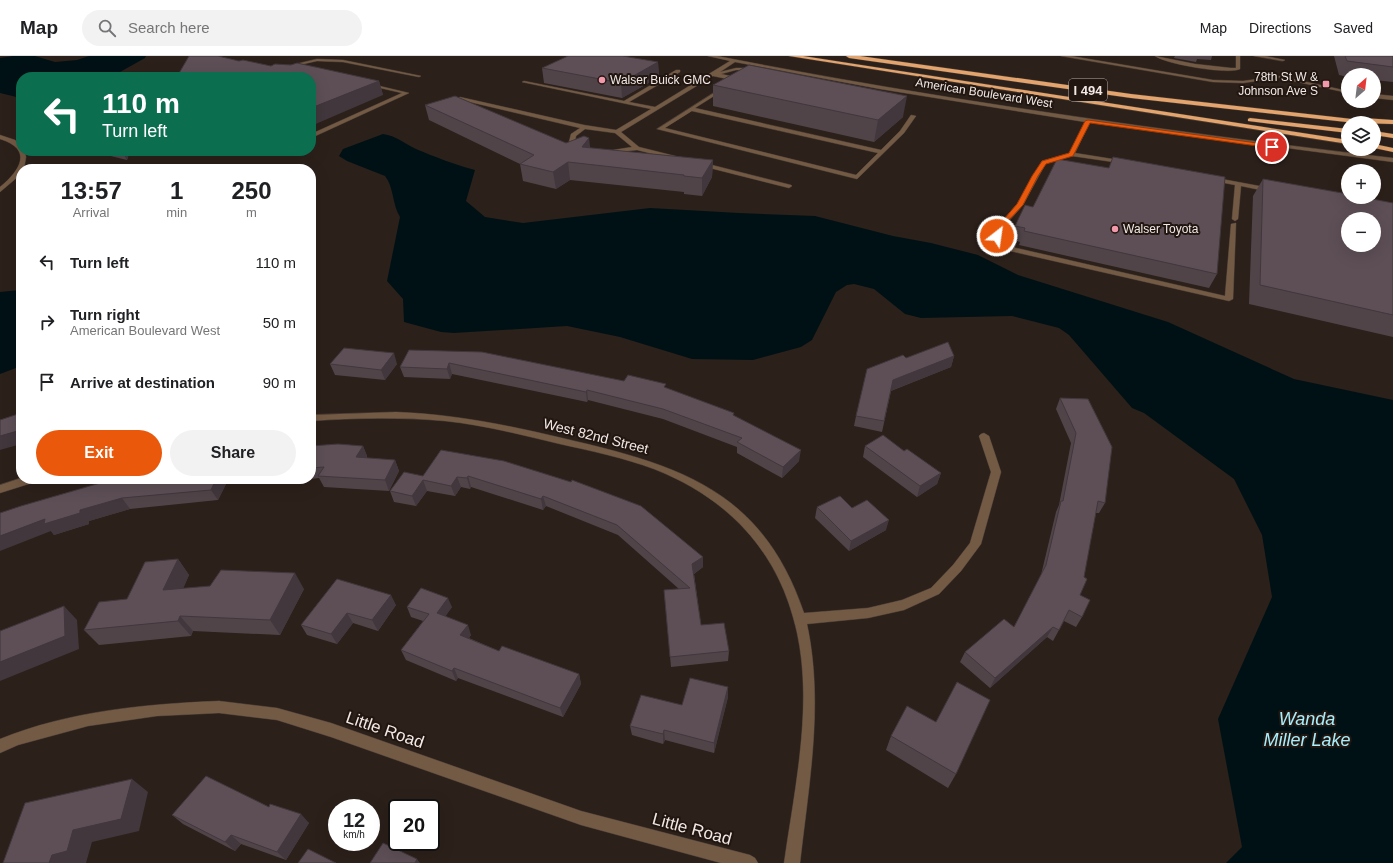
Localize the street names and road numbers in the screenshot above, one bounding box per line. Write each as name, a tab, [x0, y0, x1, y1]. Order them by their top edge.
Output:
street label: American Boulevard West	[914, 75, 1054, 111]
road number: I 494	[1069, 79, 1107, 101]
street label: West 82nd Street	[542, 415, 650, 457]
street label: Little Road	[343, 708, 427, 752]
street label: Little Road	[650, 809, 734, 849]

